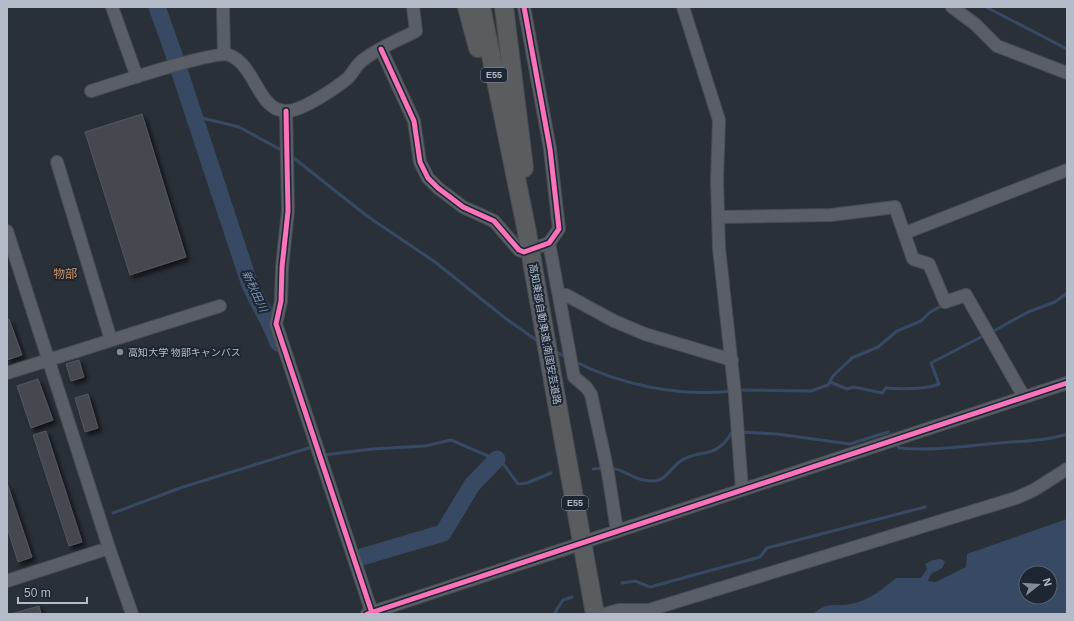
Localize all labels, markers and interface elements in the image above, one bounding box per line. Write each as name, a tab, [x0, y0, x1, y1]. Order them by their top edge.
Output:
road number: E55	[481, 68, 507, 82]
street label: 高知東部自動車道;南国安芸道路	[527, 263, 563, 405]
district label: 物部	[53, 267, 77, 281]
water label: 新秋田川	[240, 269, 270, 314]
marker: 高知大学 物部キャンパス	[115, 347, 125, 357]
place label: 高知大学 物部キャンパス	[128, 347, 241, 358]
road number: E55	[562, 496, 588, 510]
north arrow	[1018, 565, 1058, 605]
text: N	[1041, 577, 1054, 588]
scale bar	[18, 579, 87, 605]
text: 50 m	[24, 586, 51, 600]

